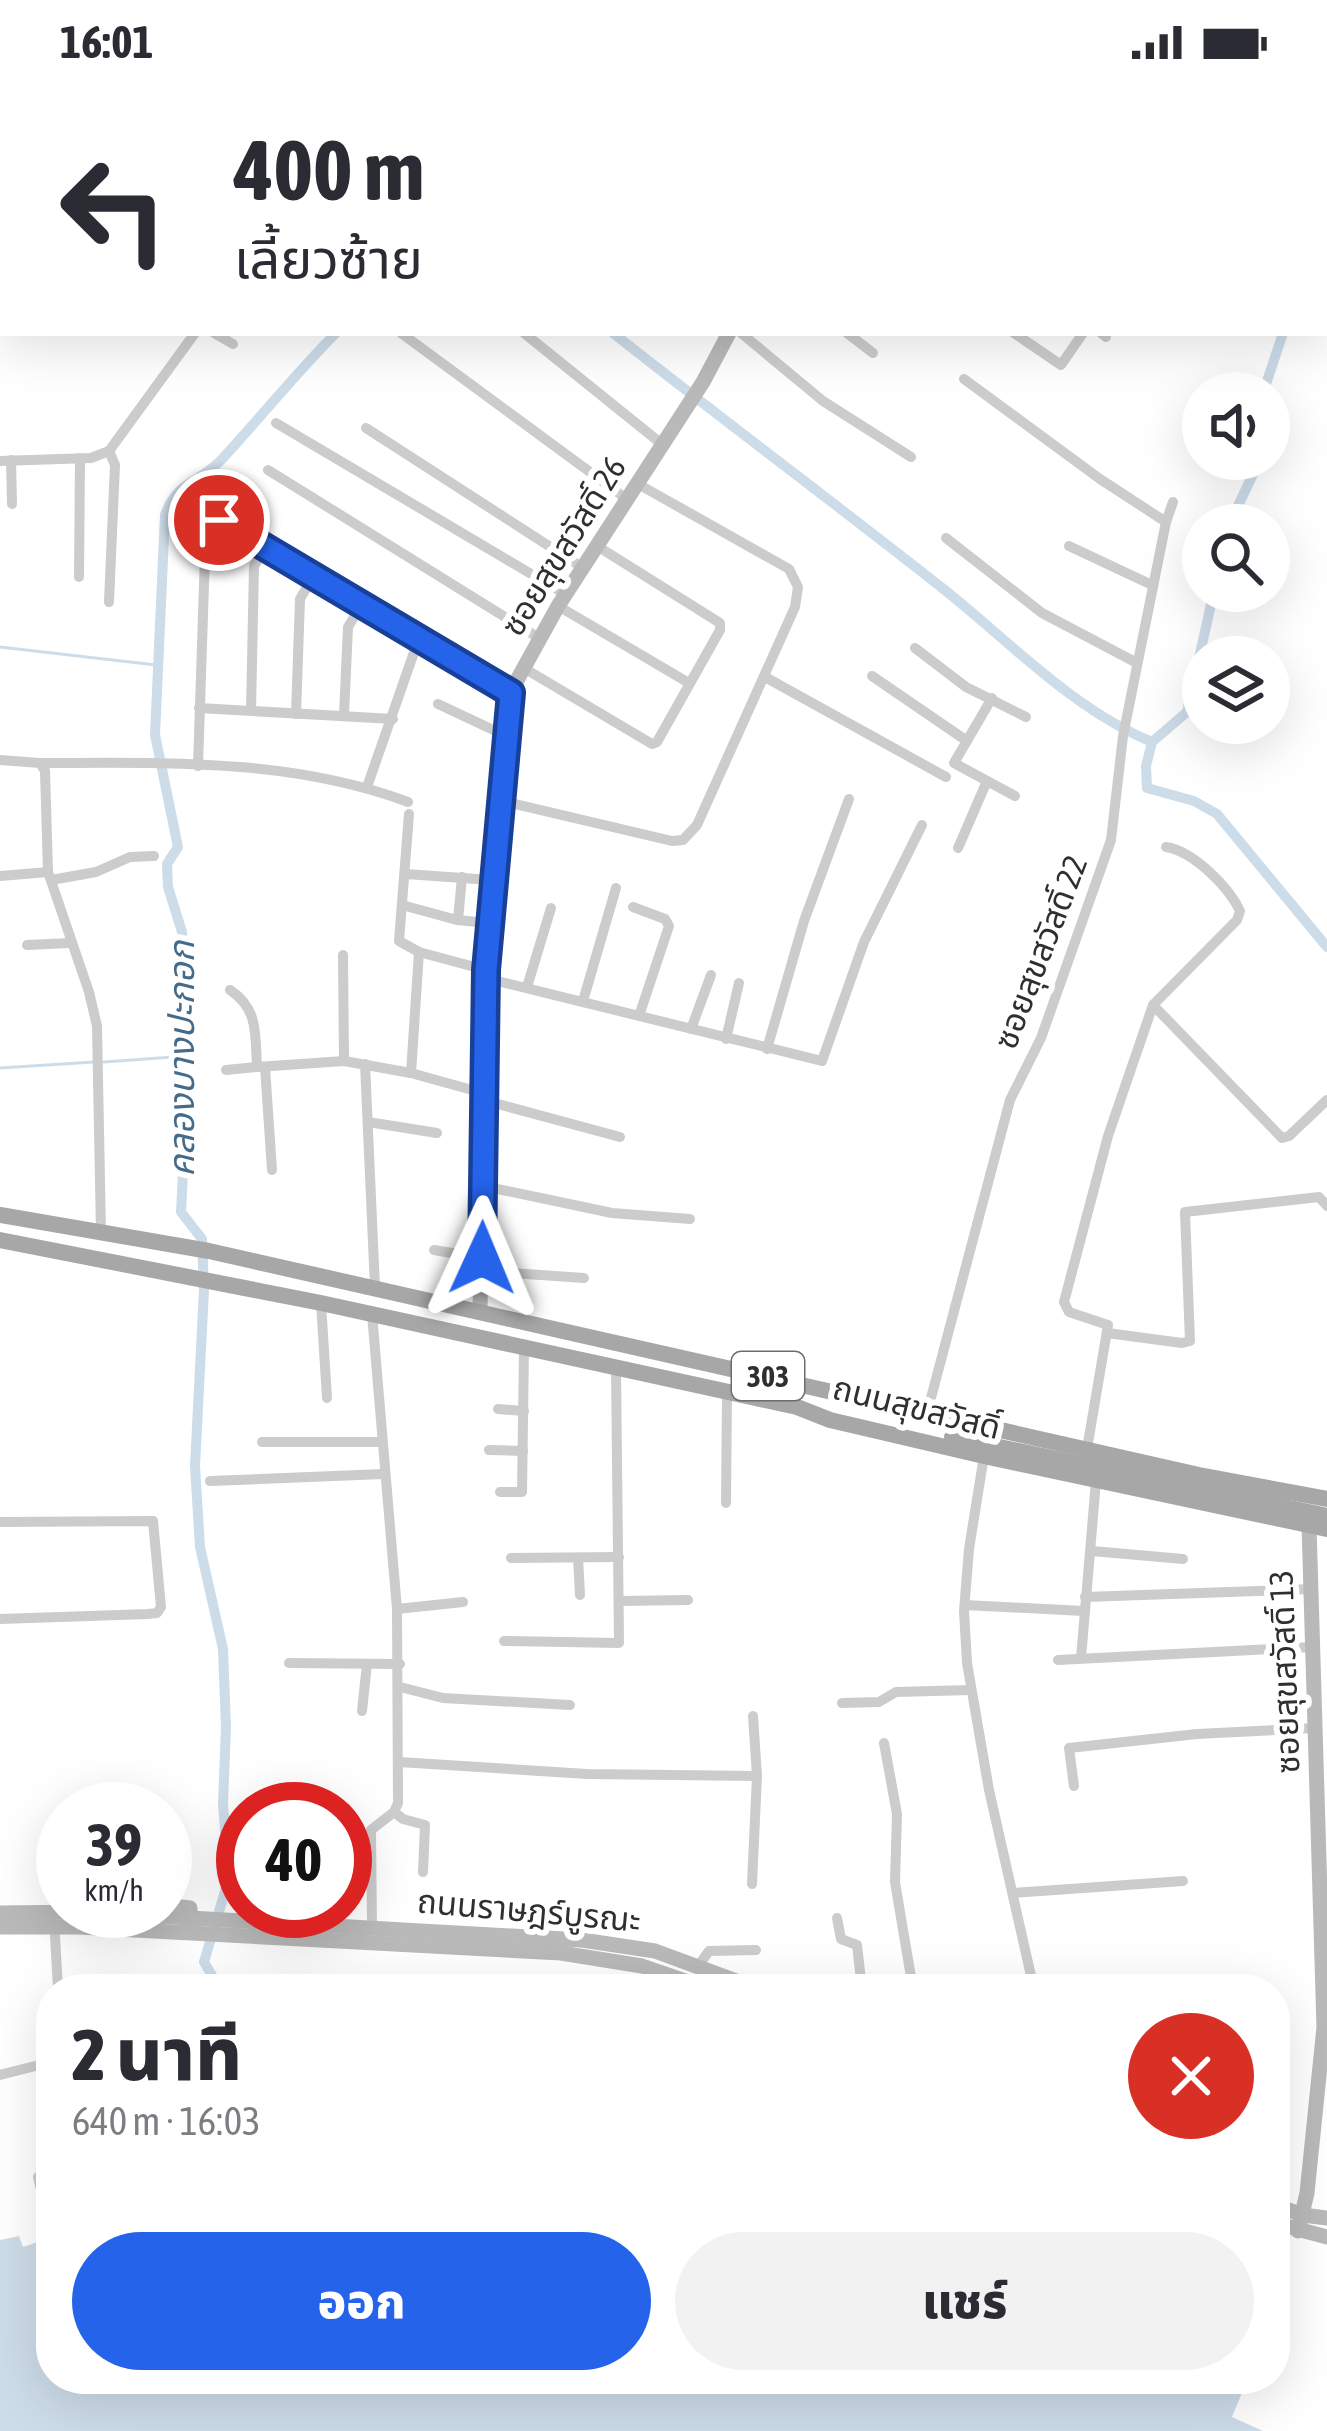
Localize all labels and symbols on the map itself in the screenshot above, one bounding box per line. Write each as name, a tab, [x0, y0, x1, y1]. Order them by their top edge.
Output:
street label: ซอยสุขสวัสดิ์ 26	[493, 450, 635, 643]
pin	[168, 469, 270, 571]
street label: ซอยสุขสวัสดิ์ 22	[986, 850, 1096, 1055]
water label: คลองบางปะกอก	[160, 940, 202, 1177]
position arrow	[419, 1195, 545, 1321]
road number: 303	[732, 1352, 804, 1400]
street label: ถนนสุขสวัสดิ์	[829, 1368, 1005, 1448]
street label: ซอยสุขสวัสดิ์ 13	[1261, 1569, 1309, 1774]
speed limit sign: 40	[216, 1782, 372, 1938]
street label: ถนนราษฎร์บูรณะ	[416, 1881, 642, 1941]

